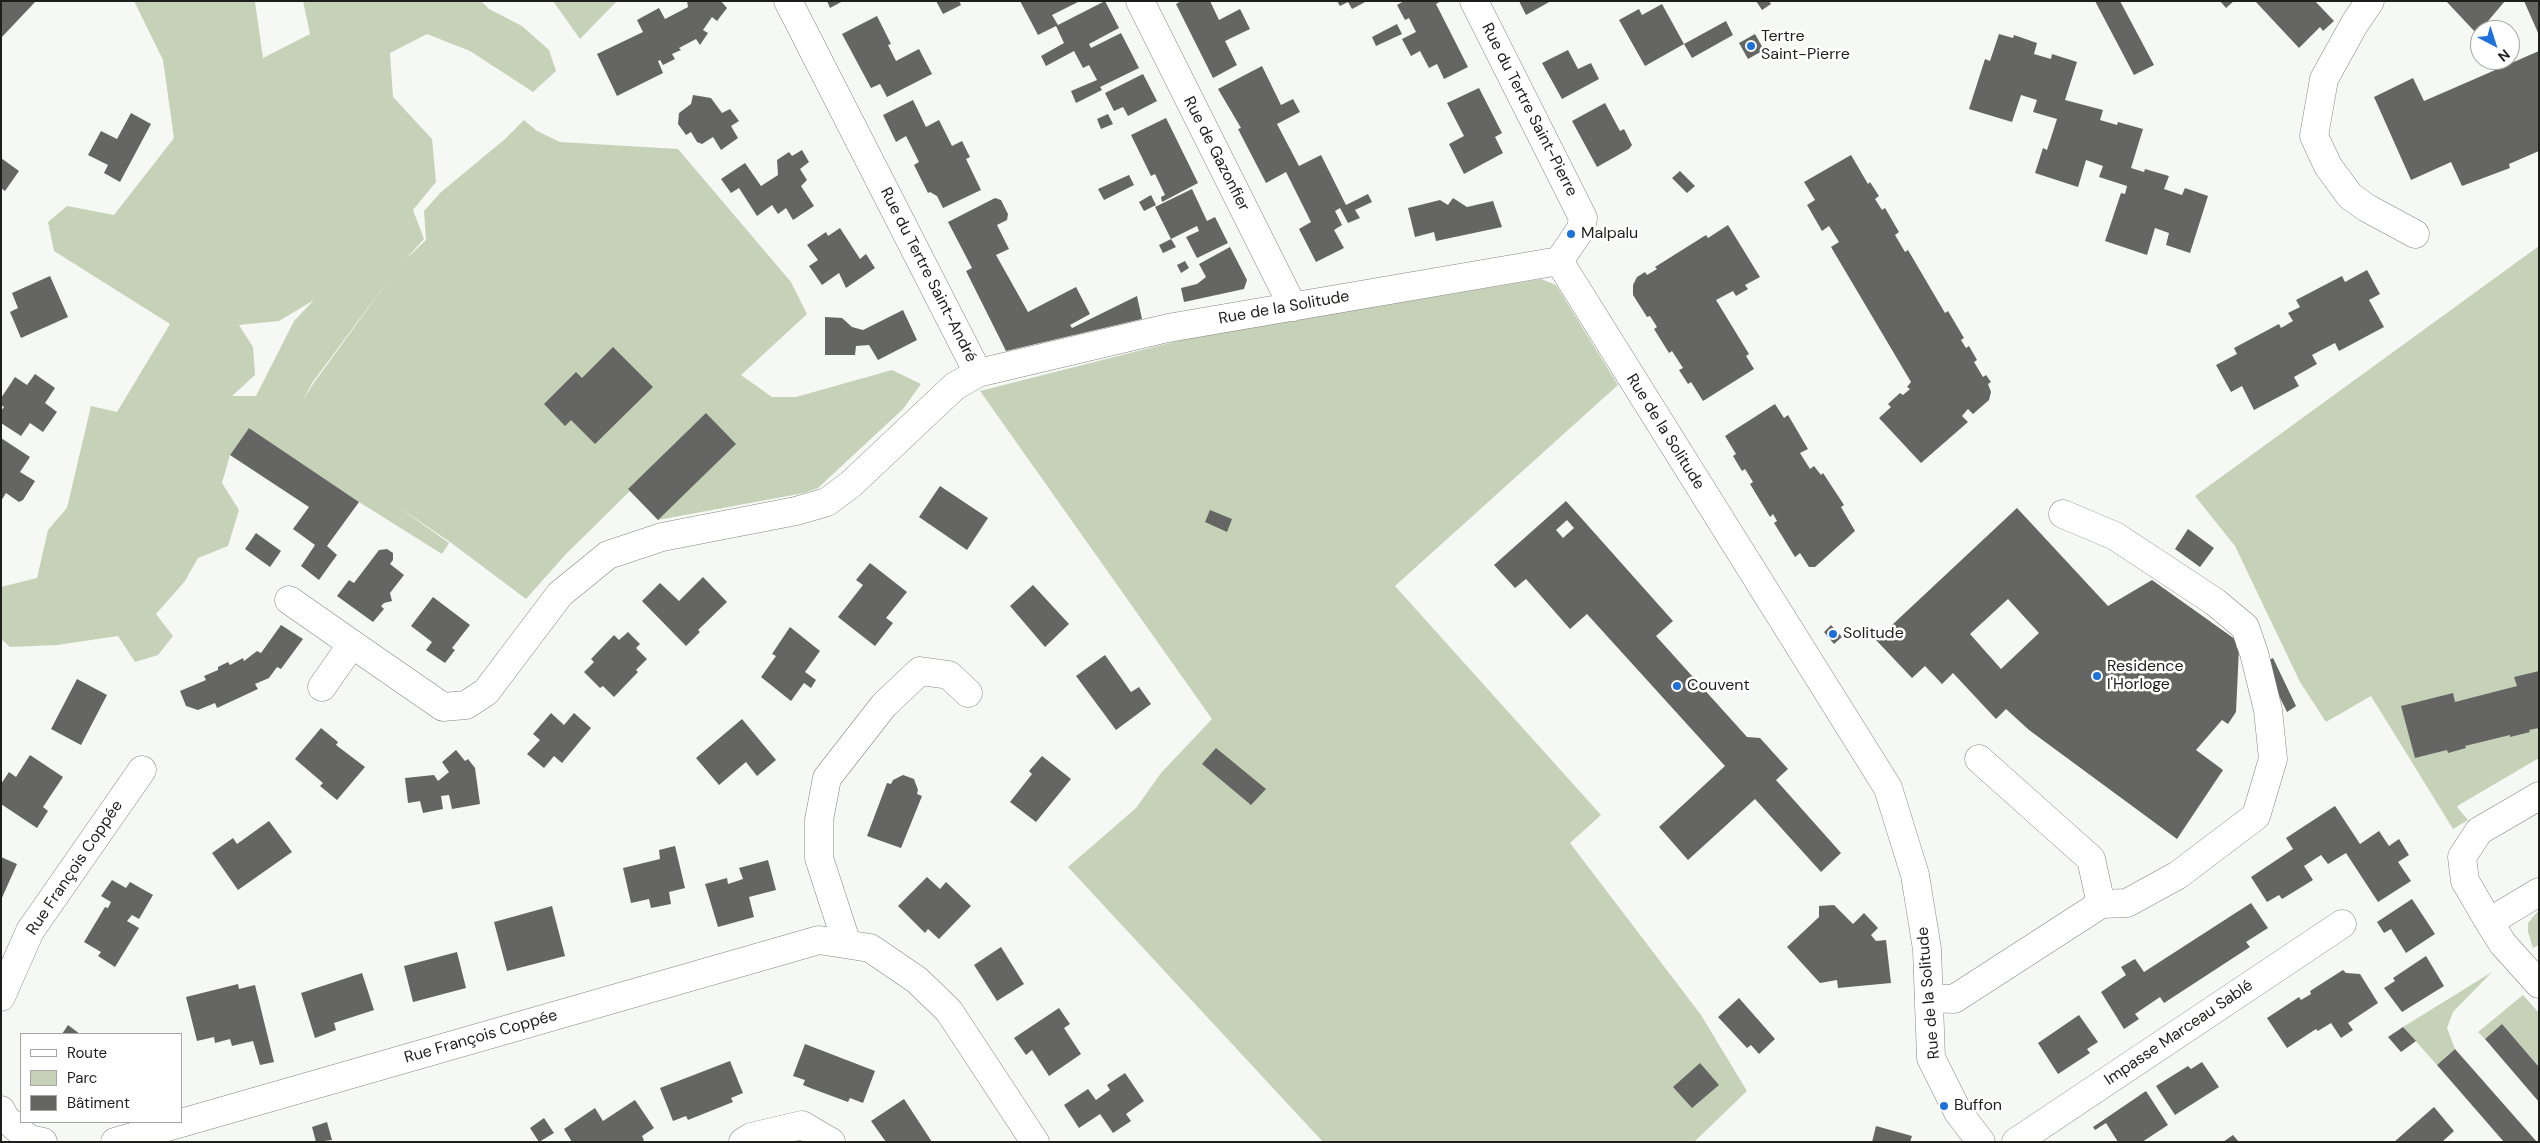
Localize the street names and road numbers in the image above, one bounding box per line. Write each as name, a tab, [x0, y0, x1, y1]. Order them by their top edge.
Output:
street label: Rue du Tertre Saint-Pierre	[1477, 20, 1581, 200]
street label: Rue de Gazonfier	[1179, 93, 1253, 215]
street label: Rue du Tertre Saint-André	[876, 185, 980, 365]
street label: Rue de la Solitude	[1217, 287, 1351, 329]
street label: Rue de la Solitude	[1622, 371, 1708, 493]
street label: Rue François Coppée	[23, 797, 127, 939]
street label: Rue de la Solitude	[1914, 926, 1944, 1060]
street label: Impasse Marceau Sablé	[2101, 976, 2257, 1090]
street label: Rue François Coppée	[402, 1006, 560, 1068]

